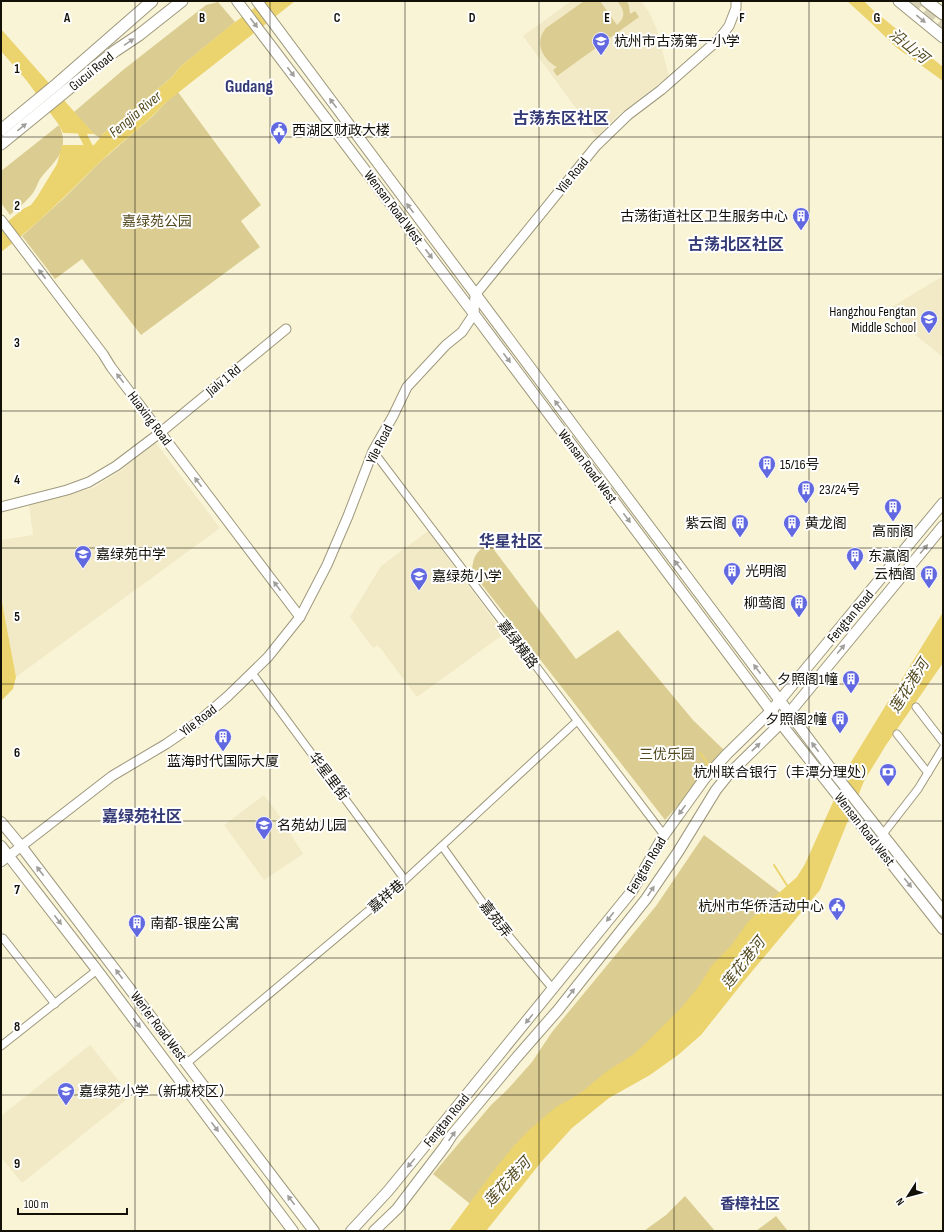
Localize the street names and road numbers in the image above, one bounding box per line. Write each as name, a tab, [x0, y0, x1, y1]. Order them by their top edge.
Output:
street label: Gucui Road	[66, 48, 117, 95]
street label: Yile Road	[553, 154, 592, 197]
street label: Wensan Road West	[360, 167, 427, 248]
street label: Jialv 1 Rd	[202, 361, 244, 401]
street label: Huaxing Road	[124, 388, 176, 449]
street label: Yile Road	[362, 422, 397, 467]
street label: Wensan Road West	[554, 426, 621, 507]
street label: Fengtan Road	[823, 586, 877, 646]
street label: 嘉绿横路	[494, 617, 541, 672]
street label: Yile Road	[177, 701, 220, 740]
street label: 华星里街	[305, 749, 352, 804]
street label: Wensan Road West	[831, 789, 899, 869]
street label: Fengtan Road	[623, 834, 670, 897]
street label: 嘉祥巷	[365, 876, 408, 916]
street label: 嘉苑弄	[476, 898, 515, 941]
street label: Wen'er Road West	[127, 988, 190, 1065]
street label: Fengtan Road	[420, 1090, 473, 1150]

